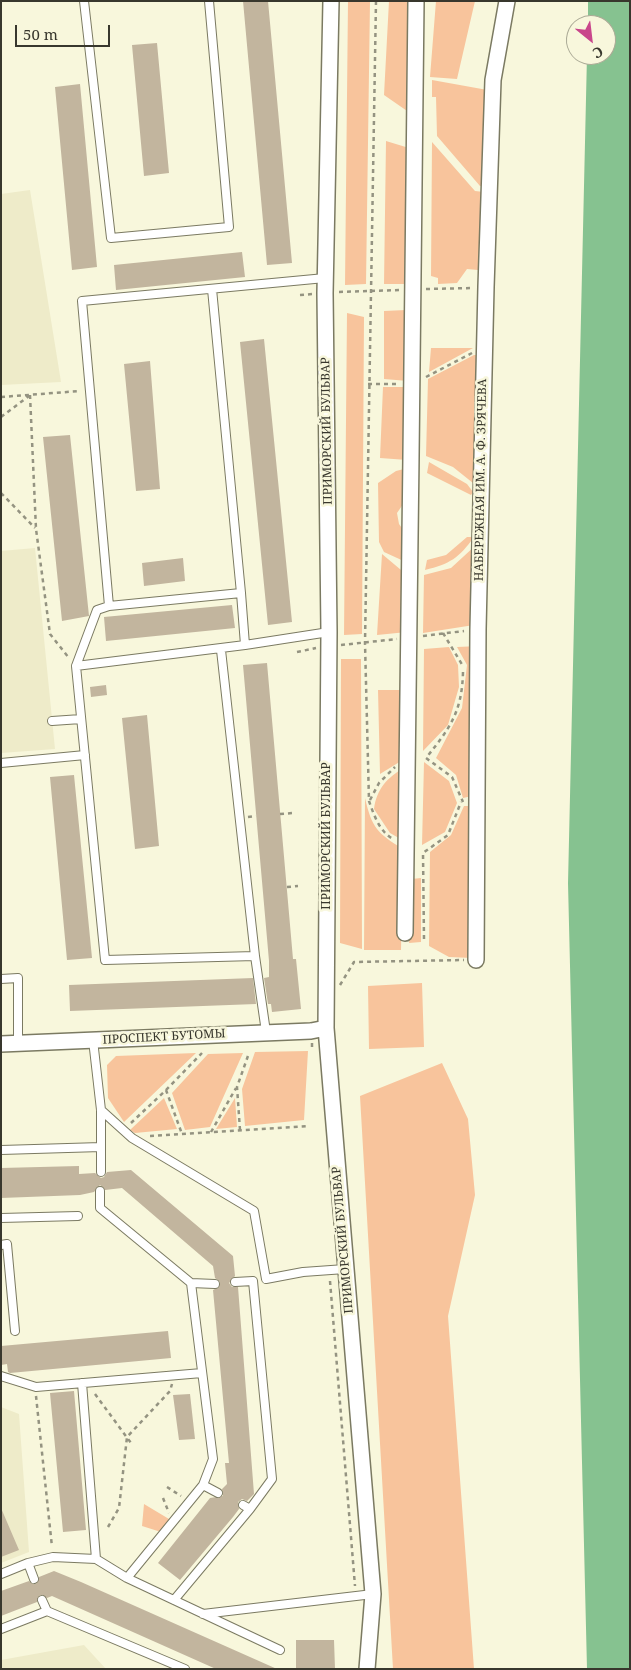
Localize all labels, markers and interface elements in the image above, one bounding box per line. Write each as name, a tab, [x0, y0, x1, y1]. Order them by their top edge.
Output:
scale bar	[18, 15, 112, 47]
north arrow	[566, 15, 616, 65]
text: 50 m	[23, 24, 58, 44]
text: С	[589, 42, 607, 63]
street label: ПРИМОРСКИЙ БУЛЬВАР	[319, 357, 335, 505]
street label: НАБЕРЕЖНАЯ ИМ. А. Ф. ЗРЯЧЕВА	[472, 379, 490, 581]
street label: ПРИМОРСКИЙ БУЛЬВАР	[320, 762, 334, 910]
street label: ПРОСПЕКТ БУТОМЫ	[102, 1027, 226, 1047]
street label: ПРИМОРСКИЙ БУЛЬВАР	[329, 1166, 357, 1314]

